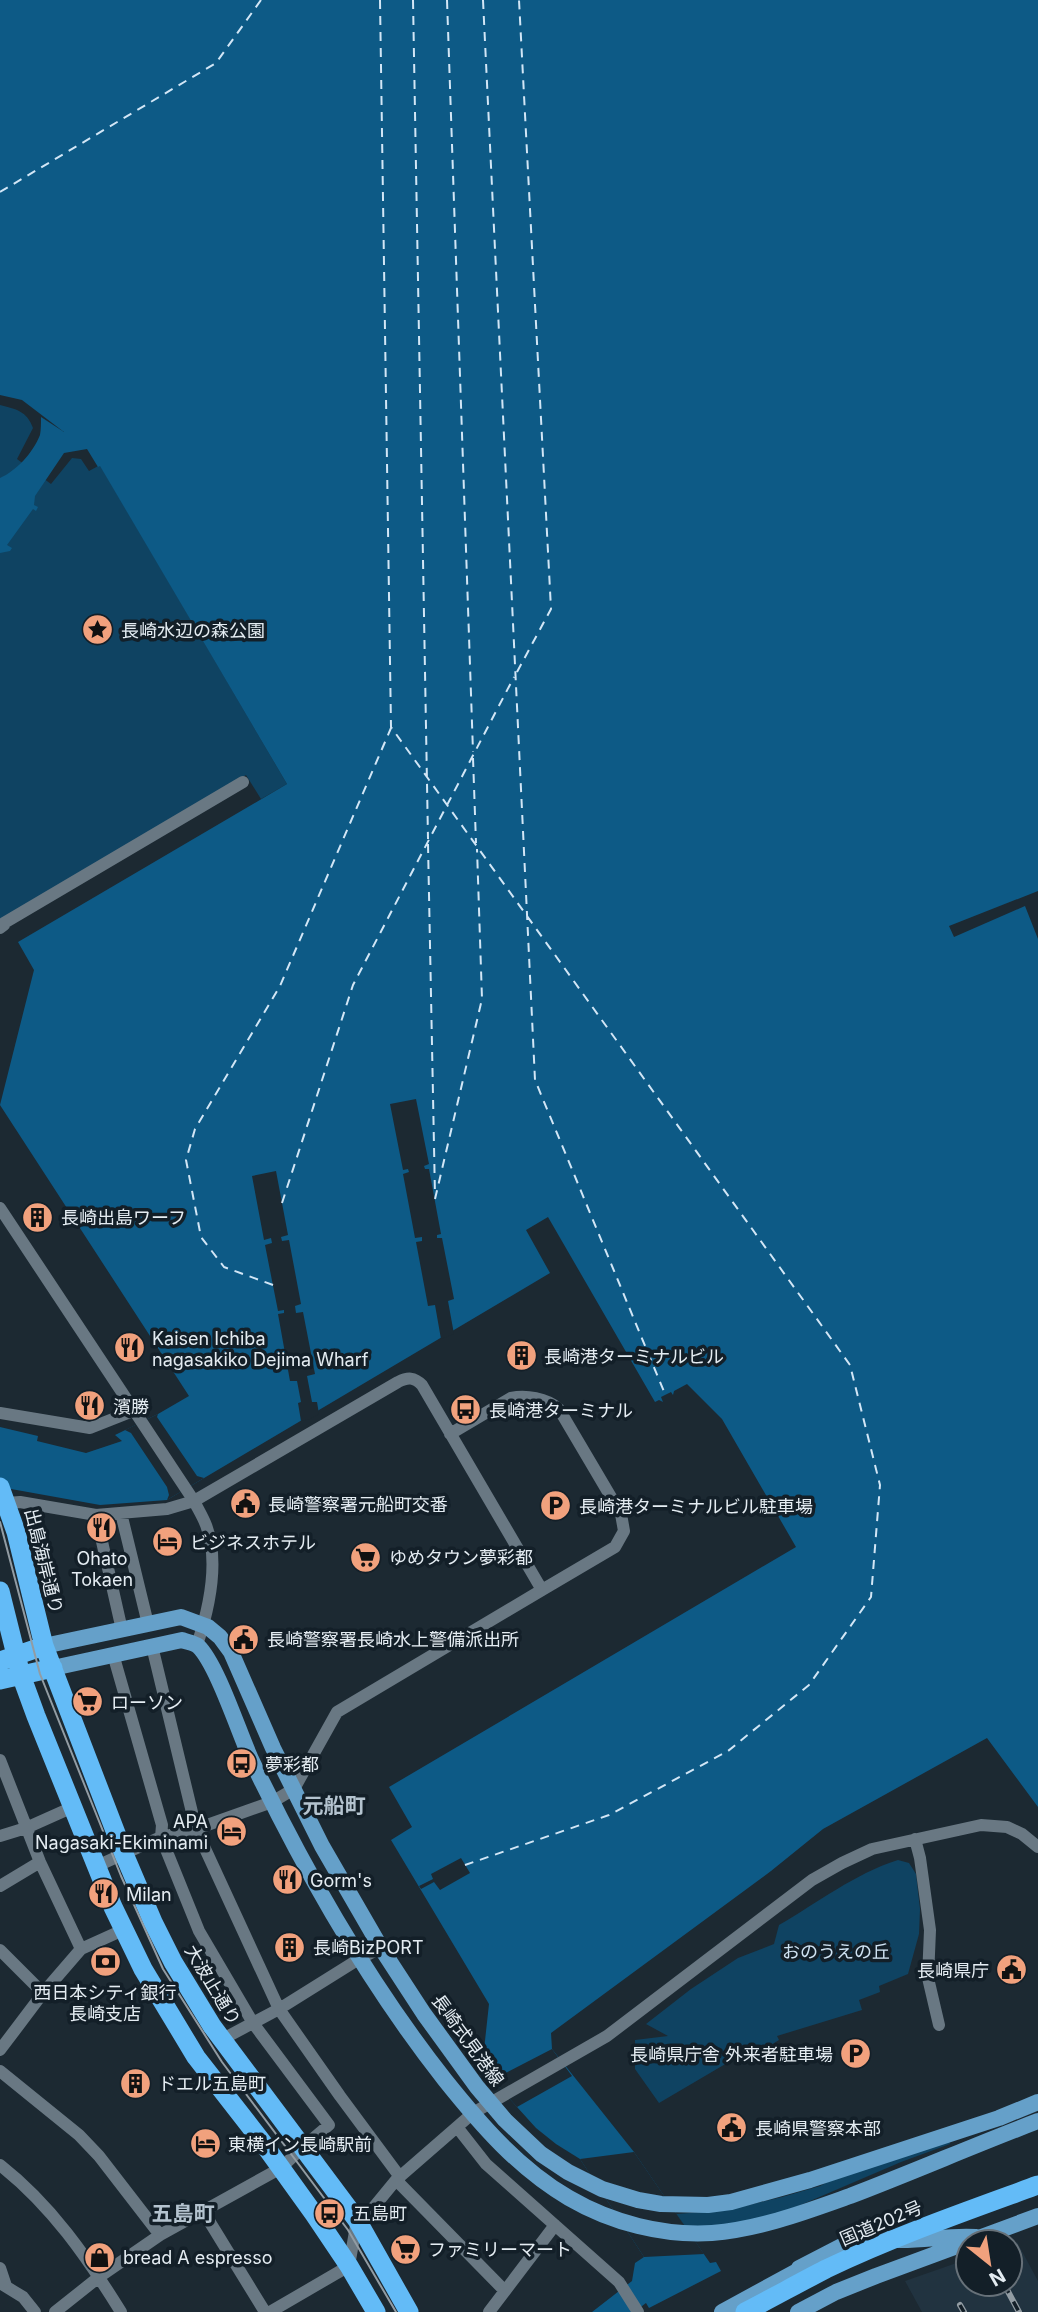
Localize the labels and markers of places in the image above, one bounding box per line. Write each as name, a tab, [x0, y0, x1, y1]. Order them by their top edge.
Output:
place icon: 長崎水辺の森公園	[81, 613, 115, 647]
place label: 長崎水辺の森公園	[121, 620, 265, 641]
building icon: 長崎出島ワーフ	[21, 1200, 55, 1234]
place label: 長崎出島ワーフ	[61, 1207, 186, 1228]
place label: Kaisen Ichiba nagasakiko Dejima Wharf	[152, 1328, 369, 1370]
restaurant icon: Kaisen Ichiba nagasakiko Dejima Wharf	[112, 1331, 146, 1365]
building icon: 長崎港ターミナルビル	[504, 1339, 538, 1373]
place label: 長崎港ターミナルビル	[544, 1346, 724, 1367]
restaurant icon: 濱勝	[73, 1389, 107, 1423]
bus stop icon: 長崎港ターミナル	[449, 1393, 483, 1427]
place label: 濱勝	[113, 1396, 149, 1417]
place label: 長崎港ターミナル	[489, 1400, 633, 1421]
public building icon: 長崎警察署元船町交番	[228, 1487, 262, 1521]
parking icon: 長崎港ターミナルビル駐車場	[539, 1489, 573, 1523]
place label: 長崎警察署元船町交番	[268, 1494, 448, 1515]
place label: 長崎港ターミナルビル駐車場	[579, 1496, 813, 1517]
restaurant icon: Ohato Tokaen	[85, 1511, 119, 1545]
hotel icon: ビジネスホテル	[150, 1525, 184, 1559]
place label: ビジネスホテル	[190, 1532, 316, 1553]
supermarket icon: ゆめタウン夢彩都	[349, 1540, 383, 1574]
place label: ゆめタウン夢彩都	[389, 1547, 533, 1568]
place label: Ohato Tokaen	[71, 1548, 133, 1590]
public building icon: 長崎警察署長崎水上警備派出所	[227, 1622, 261, 1656]
place label: 長崎警察署長崎水上警備派出所	[267, 1629, 519, 1650]
supermarket icon: ローソン	[71, 1685, 105, 1719]
place label: ローソン	[111, 1692, 183, 1713]
bus stop icon: 夢彩都	[225, 1747, 259, 1781]
place label: 夢彩都	[265, 1754, 319, 1775]
place label: APA Nagasaki-Ekiminami	[35, 1811, 208, 1853]
hotel icon: APA Nagasaki-Ekiminami	[214, 1814, 248, 1848]
restaurant icon: Gorm's	[270, 1863, 304, 1897]
place label: Gorm's	[310, 1870, 372, 1891]
restaurant icon: Milan	[86, 1877, 120, 1911]
place label: Milan	[126, 1884, 172, 1905]
building icon: 長崎BizPORT	[273, 1930, 307, 1964]
place label: 長崎BizPORT	[313, 1937, 424, 1958]
bank icon: 西日本シティ銀行 長崎支店	[88, 1944, 122, 1978]
public building icon: 長崎県庁	[995, 1953, 1029, 1987]
place label: 長崎県庁	[917, 1960, 989, 1981]
place label: 西日本シティ銀行 長崎支店	[34, 1982, 176, 2024]
parking icon: 長崎県庁舎 外来者駐車場	[839, 2037, 873, 2071]
place label: 長崎県庁舎 外来者駐車場	[630, 2044, 833, 2065]
building icon: ドエル五島町	[118, 2066, 152, 2100]
place label: ドエル五島町	[158, 2073, 266, 2094]
public building icon: 長崎県警察本部	[715, 2111, 749, 2145]
place label: 長崎県警察本部	[755, 2118, 881, 2139]
hotel icon: 東横イン長崎駅前	[188, 2127, 222, 2161]
place label: 東横イン長崎駅前	[228, 2134, 372, 2155]
bus stop icon: 五島町	[313, 2196, 347, 2230]
place label: 五島町	[353, 2203, 407, 2224]
supermarket icon: ファミリーマート	[388, 2232, 422, 2266]
place label: ファミリーマート	[428, 2239, 572, 2260]
shop icon: bread A espresso	[83, 2240, 117, 2274]
place label: bread A espresso	[123, 2247, 273, 2268]

